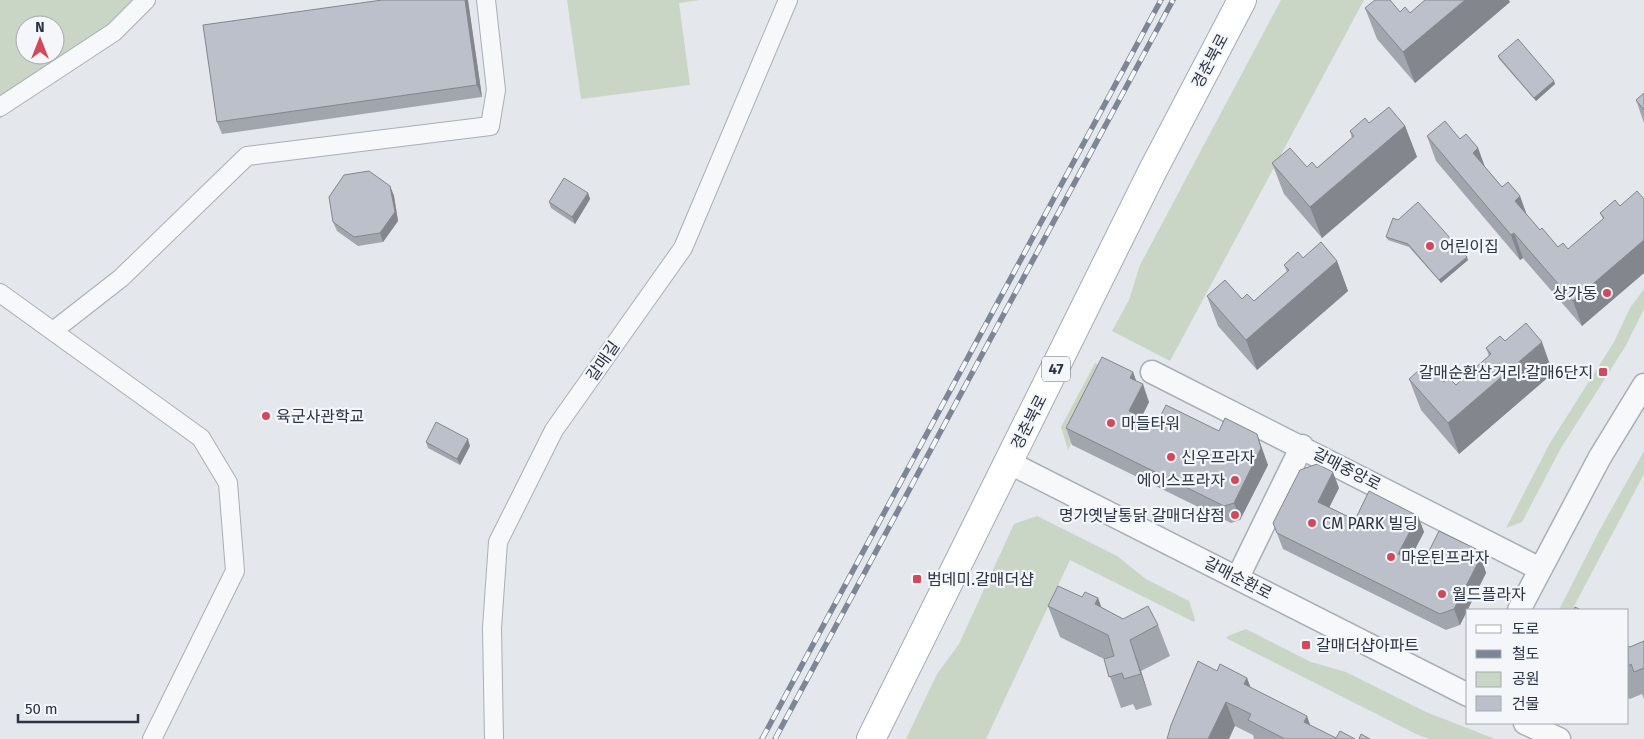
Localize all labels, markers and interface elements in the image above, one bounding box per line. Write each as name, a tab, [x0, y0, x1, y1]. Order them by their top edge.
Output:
north arrow	[15, 15, 65, 65]
text: N	[35, 19, 45, 36]
street label: 경춘북로	[1188, 30, 1232, 91]
place label: 어린이집	[1440, 237, 1499, 256]
marker: 어린이집	[1424, 240, 1436, 252]
place label: 상가동	[1553, 284, 1597, 303]
marker: 상가동	[1601, 287, 1613, 299]
street label: 갈매길	[583, 337, 623, 385]
road number: 47	[1042, 356, 1070, 382]
place label: 갈매순환삼거리.갈매6단지	[1419, 363, 1593, 382]
marker: 갈매순환삼거리.갈매6단지	[1597, 366, 1609, 378]
street label: 경춘북로	[1007, 391, 1051, 453]
place label: 육군사관학교	[276, 407, 364, 426]
marker: 육군사관학교	[260, 410, 272, 422]
place label: 마들타워	[1121, 414, 1180, 433]
marker: 마들타워	[1105, 417, 1117, 429]
street label: 갈매중앙로	[1310, 444, 1384, 494]
place label: 신우프라자	[1181, 448, 1255, 467]
marker: 신우프라자	[1165, 451, 1177, 463]
place label: 에이스프라자	[1137, 471, 1225, 490]
marker: 에이스프라자	[1229, 474, 1241, 486]
place label: 명가옛날통닭 갈매더샵점	[1059, 506, 1225, 525]
marker: 명가옛날통닭 갈매더샵점	[1229, 509, 1241, 521]
place label: CM PARK 빌딩	[1322, 514, 1418, 533]
marker: CM PARK 빌딩	[1306, 517, 1318, 529]
place label: 마운틴프라자	[1401, 548, 1490, 567]
marker: 마운틴프라자	[1385, 551, 1397, 563]
street label: 갈매순환로	[1201, 553, 1275, 603]
place label: 범데미.갈매더샵	[927, 570, 1034, 589]
marker: 범데미.갈매더샵	[911, 573, 923, 585]
place label: 월드플라자	[1452, 585, 1526, 604]
marker: 월드플라자	[1436, 588, 1448, 600]
legend	[1466, 609, 1629, 724]
text: 도로	[1512, 620, 1540, 638]
place label: 갈매더샵아파트	[1316, 636, 1419, 655]
marker: 갈매더샵아파트	[1300, 639, 1312, 651]
text: 철도	[1512, 645, 1540, 663]
text: 공원	[1512, 670, 1540, 688]
scale bar	[18, 692, 138, 724]
text: 건물	[1512, 695, 1540, 713]
text: 50 m	[25, 700, 58, 718]

